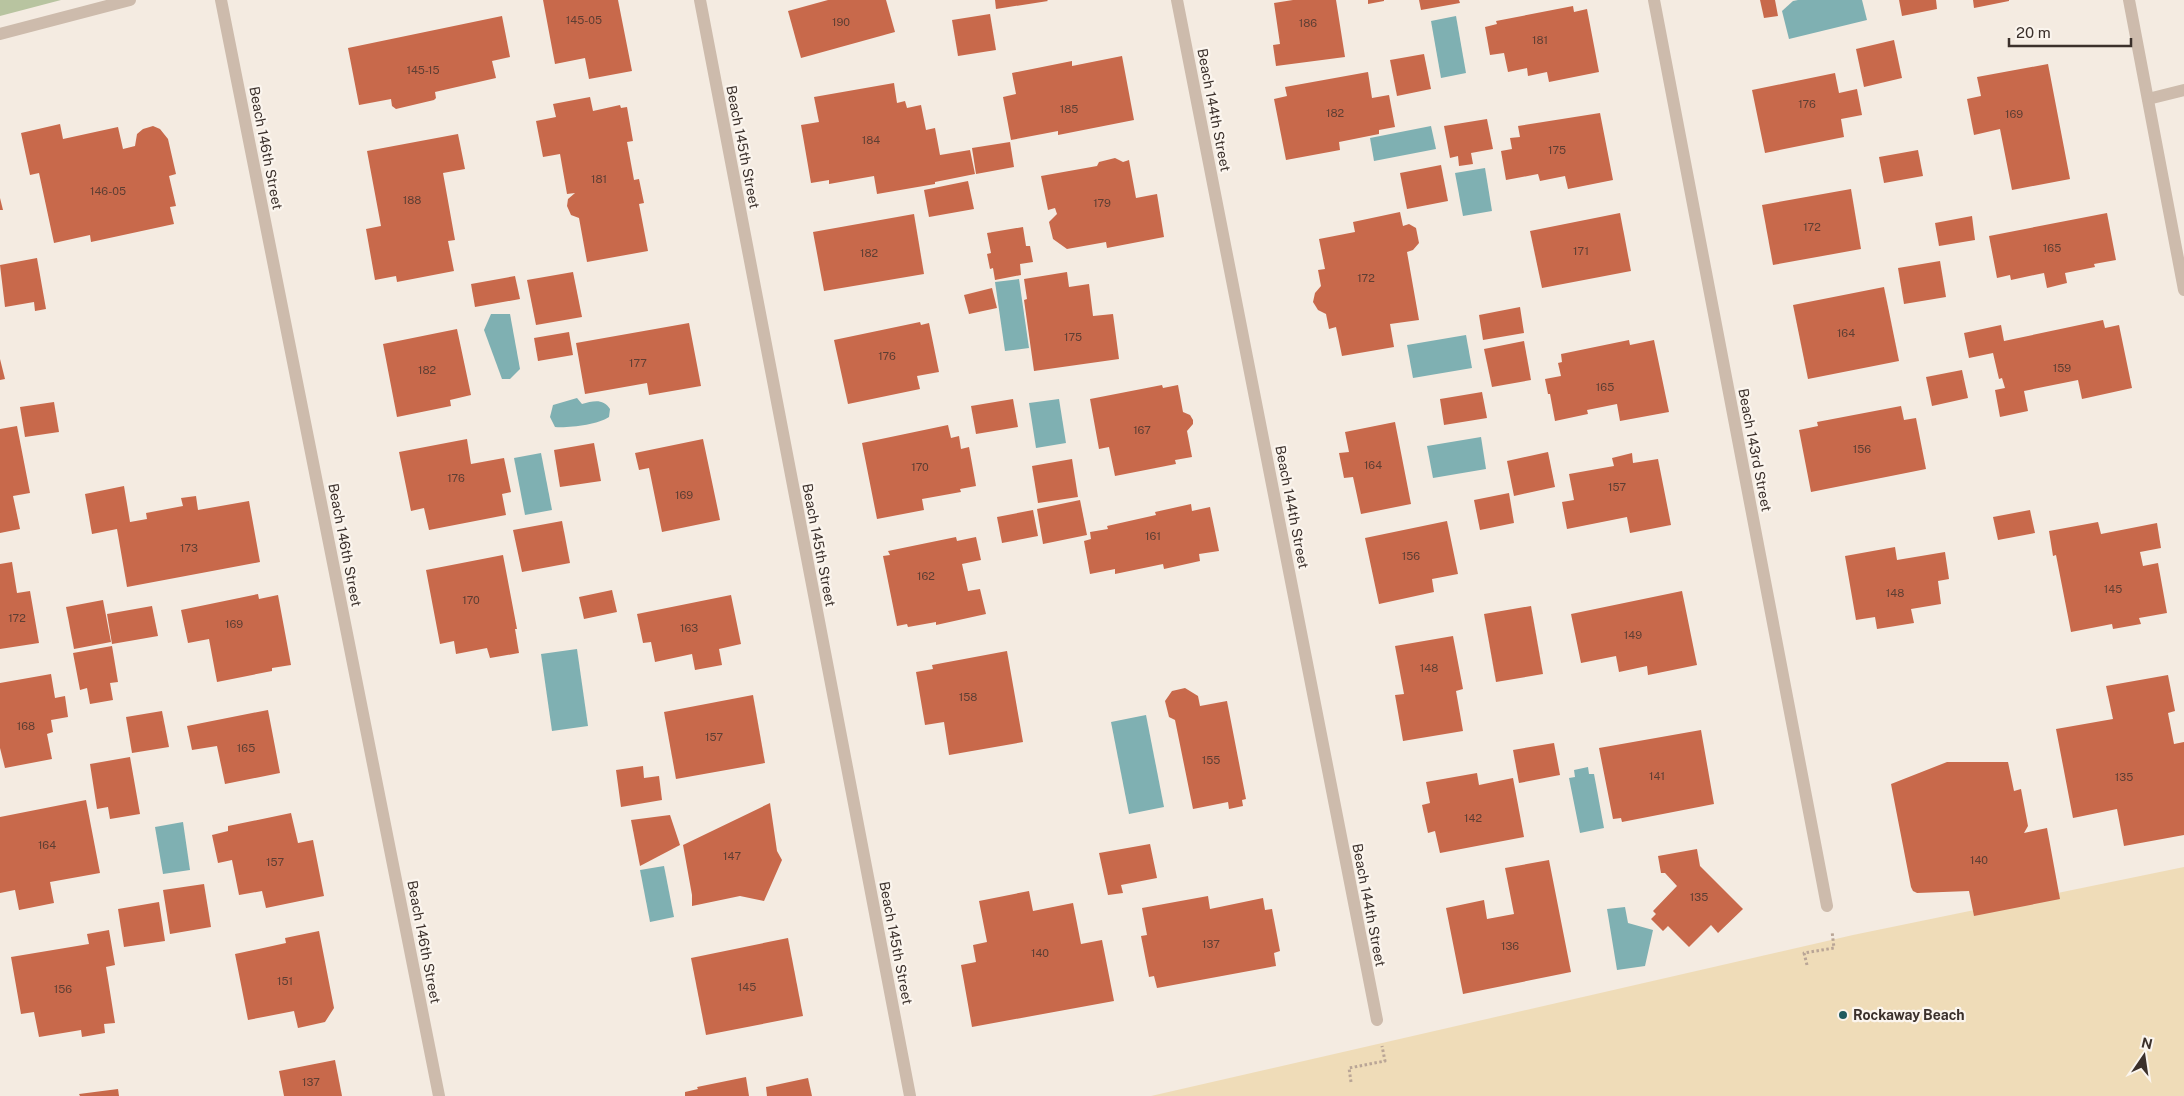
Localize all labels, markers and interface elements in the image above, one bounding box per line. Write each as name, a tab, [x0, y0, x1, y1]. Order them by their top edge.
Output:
house number: 145-05	[566, 14, 602, 26]
scale bar	[2009, 15, 2132, 47]
house number: 190	[832, 16, 850, 28]
house number: 186	[1299, 17, 1317, 29]
text: 20 m	[2016, 24, 2051, 41]
house number: 181	[1532, 34, 1548, 46]
street label: Beach 144th Street	[1194, 47, 1234, 173]
house number: 145-15	[406, 64, 440, 76]
street label: Beach 145th Street	[723, 84, 763, 210]
street label: Beach 146th Street	[246, 85, 286, 211]
house number: 176	[1798, 98, 1816, 110]
house number: 185	[1060, 103, 1078, 115]
house number: 182	[1326, 107, 1345, 119]
house number: 169	[2005, 108, 2023, 120]
house number: 184	[862, 134, 880, 146]
house number: 175	[1548, 144, 1566, 156]
house number: 181	[591, 173, 607, 185]
house number: 146-05	[90, 185, 126, 197]
house number: 188	[403, 194, 421, 206]
house number: 179	[1093, 197, 1111, 209]
house number: 172	[1803, 221, 1821, 233]
house number: 165	[2043, 242, 2061, 254]
house number: 171	[1573, 245, 1589, 257]
house number: 182	[860, 247, 879, 259]
house number: 172	[1357, 272, 1375, 284]
house number: 164	[1837, 327, 1855, 339]
house number: 175	[1064, 331, 1082, 343]
house number: 176	[878, 350, 896, 362]
house number: 177	[629, 357, 647, 369]
house number: 159	[2053, 362, 2071, 374]
house number: 182	[418, 364, 437, 376]
house number: 165	[1596, 381, 1614, 393]
street label: Beach 143rd Street	[1735, 387, 1775, 513]
house number: 167	[1133, 424, 1151, 436]
house number: 156	[1853, 443, 1871, 455]
street label: Beach 144th Street	[1272, 444, 1312, 570]
house number: 164	[1364, 459, 1382, 471]
house number: 170	[911, 461, 929, 473]
house number: 176	[447, 472, 465, 484]
house number: 157	[1608, 481, 1626, 493]
street label: Beach 146th Street	[325, 482, 365, 608]
street label: Beach 145th Street	[799, 482, 839, 608]
house number: 169	[675, 489, 693, 501]
house number: 161	[1145, 530, 1161, 542]
house number: 173	[180, 542, 198, 554]
house number: 156	[1402, 550, 1420, 562]
house number: 162	[917, 570, 935, 582]
house number: 145	[2104, 583, 2122, 595]
house number: 148	[1886, 587, 1904, 599]
house number: 170	[462, 594, 480, 606]
house number: 172	[8, 612, 26, 624]
house number: 169	[225, 618, 243, 630]
house number: 163	[680, 622, 698, 634]
house number: 149	[1624, 629, 1642, 641]
house number: 148	[1420, 662, 1438, 674]
house number: 158	[959, 691, 977, 703]
house number: 168	[17, 720, 35, 732]
house number: 157	[705, 731, 723, 743]
house number: 165	[237, 742, 255, 754]
house number: 155	[1202, 754, 1220, 766]
house number: 141	[1649, 770, 1665, 782]
house number: 135	[2115, 771, 2133, 783]
house number: 142	[1464, 812, 1482, 824]
house number: 164	[38, 839, 56, 851]
street label: Beach 144th Street	[1349, 842, 1389, 968]
house number: 147	[723, 850, 741, 862]
house number: 140	[1970, 854, 1988, 866]
house number: 157	[266, 856, 284, 868]
street label: Beach 146th Street	[404, 879, 444, 1005]
street label: Beach 145th Street	[876, 880, 916, 1006]
house number: 135	[1690, 891, 1708, 903]
house number: 137	[1202, 938, 1220, 950]
house number: 136	[1501, 940, 1519, 952]
house number: 140	[1031, 947, 1049, 959]
house number: 151	[277, 975, 293, 987]
house number: 145	[738, 981, 756, 993]
house number: 156	[54, 983, 72, 995]
place label: Rockaway Beach	[1853, 1007, 1965, 1023]
marker: Rockaway Beach	[1837, 1009, 1849, 1021]
north arrow	[2119, 1031, 2169, 1081]
text: N	[2140, 1034, 2154, 1052]
house number: 137	[302, 1076, 320, 1088]

